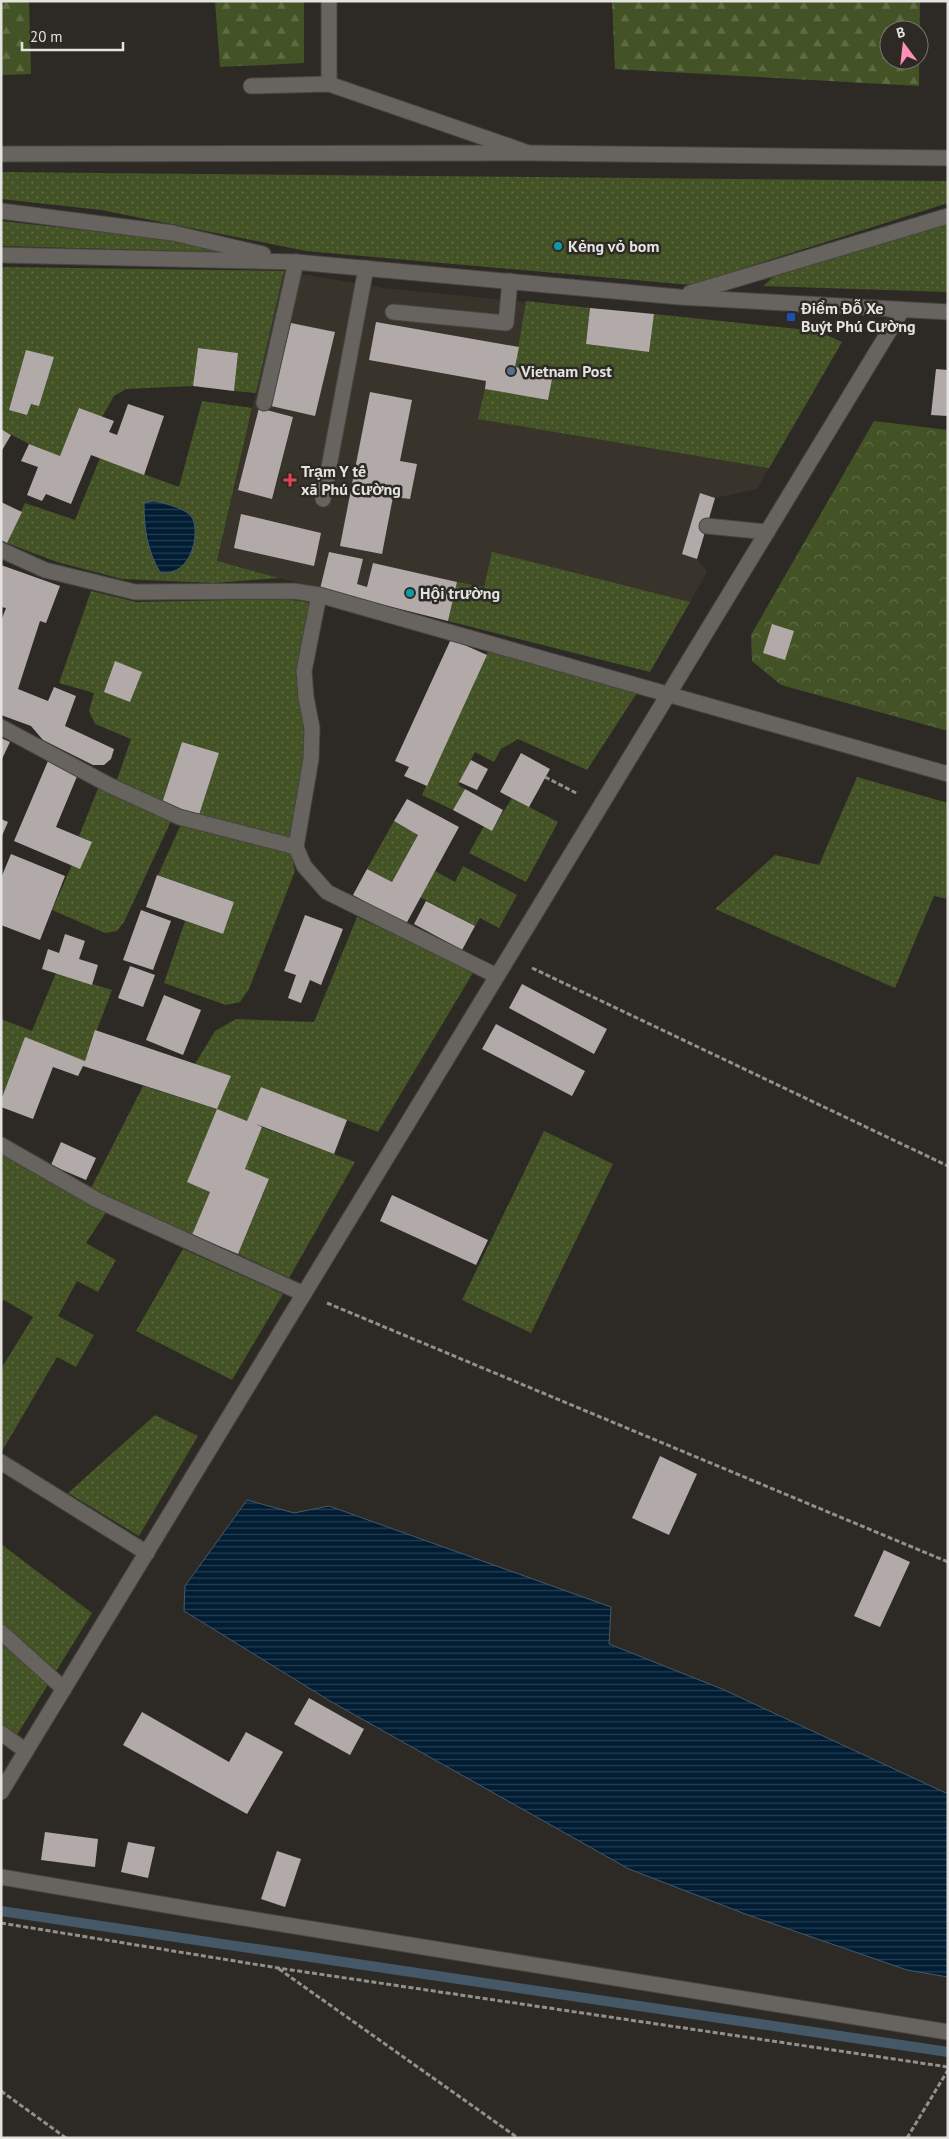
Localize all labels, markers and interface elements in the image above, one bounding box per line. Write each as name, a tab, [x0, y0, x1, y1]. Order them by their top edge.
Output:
scale bar	[22, 20, 124, 52]
north arrow	[879, 20, 929, 70]
text: B	[894, 23, 907, 42]
text: 20 m	[30, 27, 63, 46]
place label: Kẻng vỏ bom	[568, 236, 659, 256]
marker: Kẻng vỏ bom	[552, 240, 564, 252]
place label: Điểm Đỗ Xe Buýt Phú Cường	[800, 298, 916, 336]
marker: Điểm Đỗ Xe Buýt Phú Cường	[785, 311, 797, 323]
place label: Vietnam Post	[520, 361, 612, 381]
marker: Vietnam Post	[505, 365, 517, 377]
place label: Trạm Y tế xã Phú Cường	[301, 461, 401, 499]
marker: Trạm Y tế xã Phú Cường	[283, 473, 297, 487]
place label: Hội trường	[420, 583, 500, 603]
marker: Hội trường	[404, 587, 416, 599]

